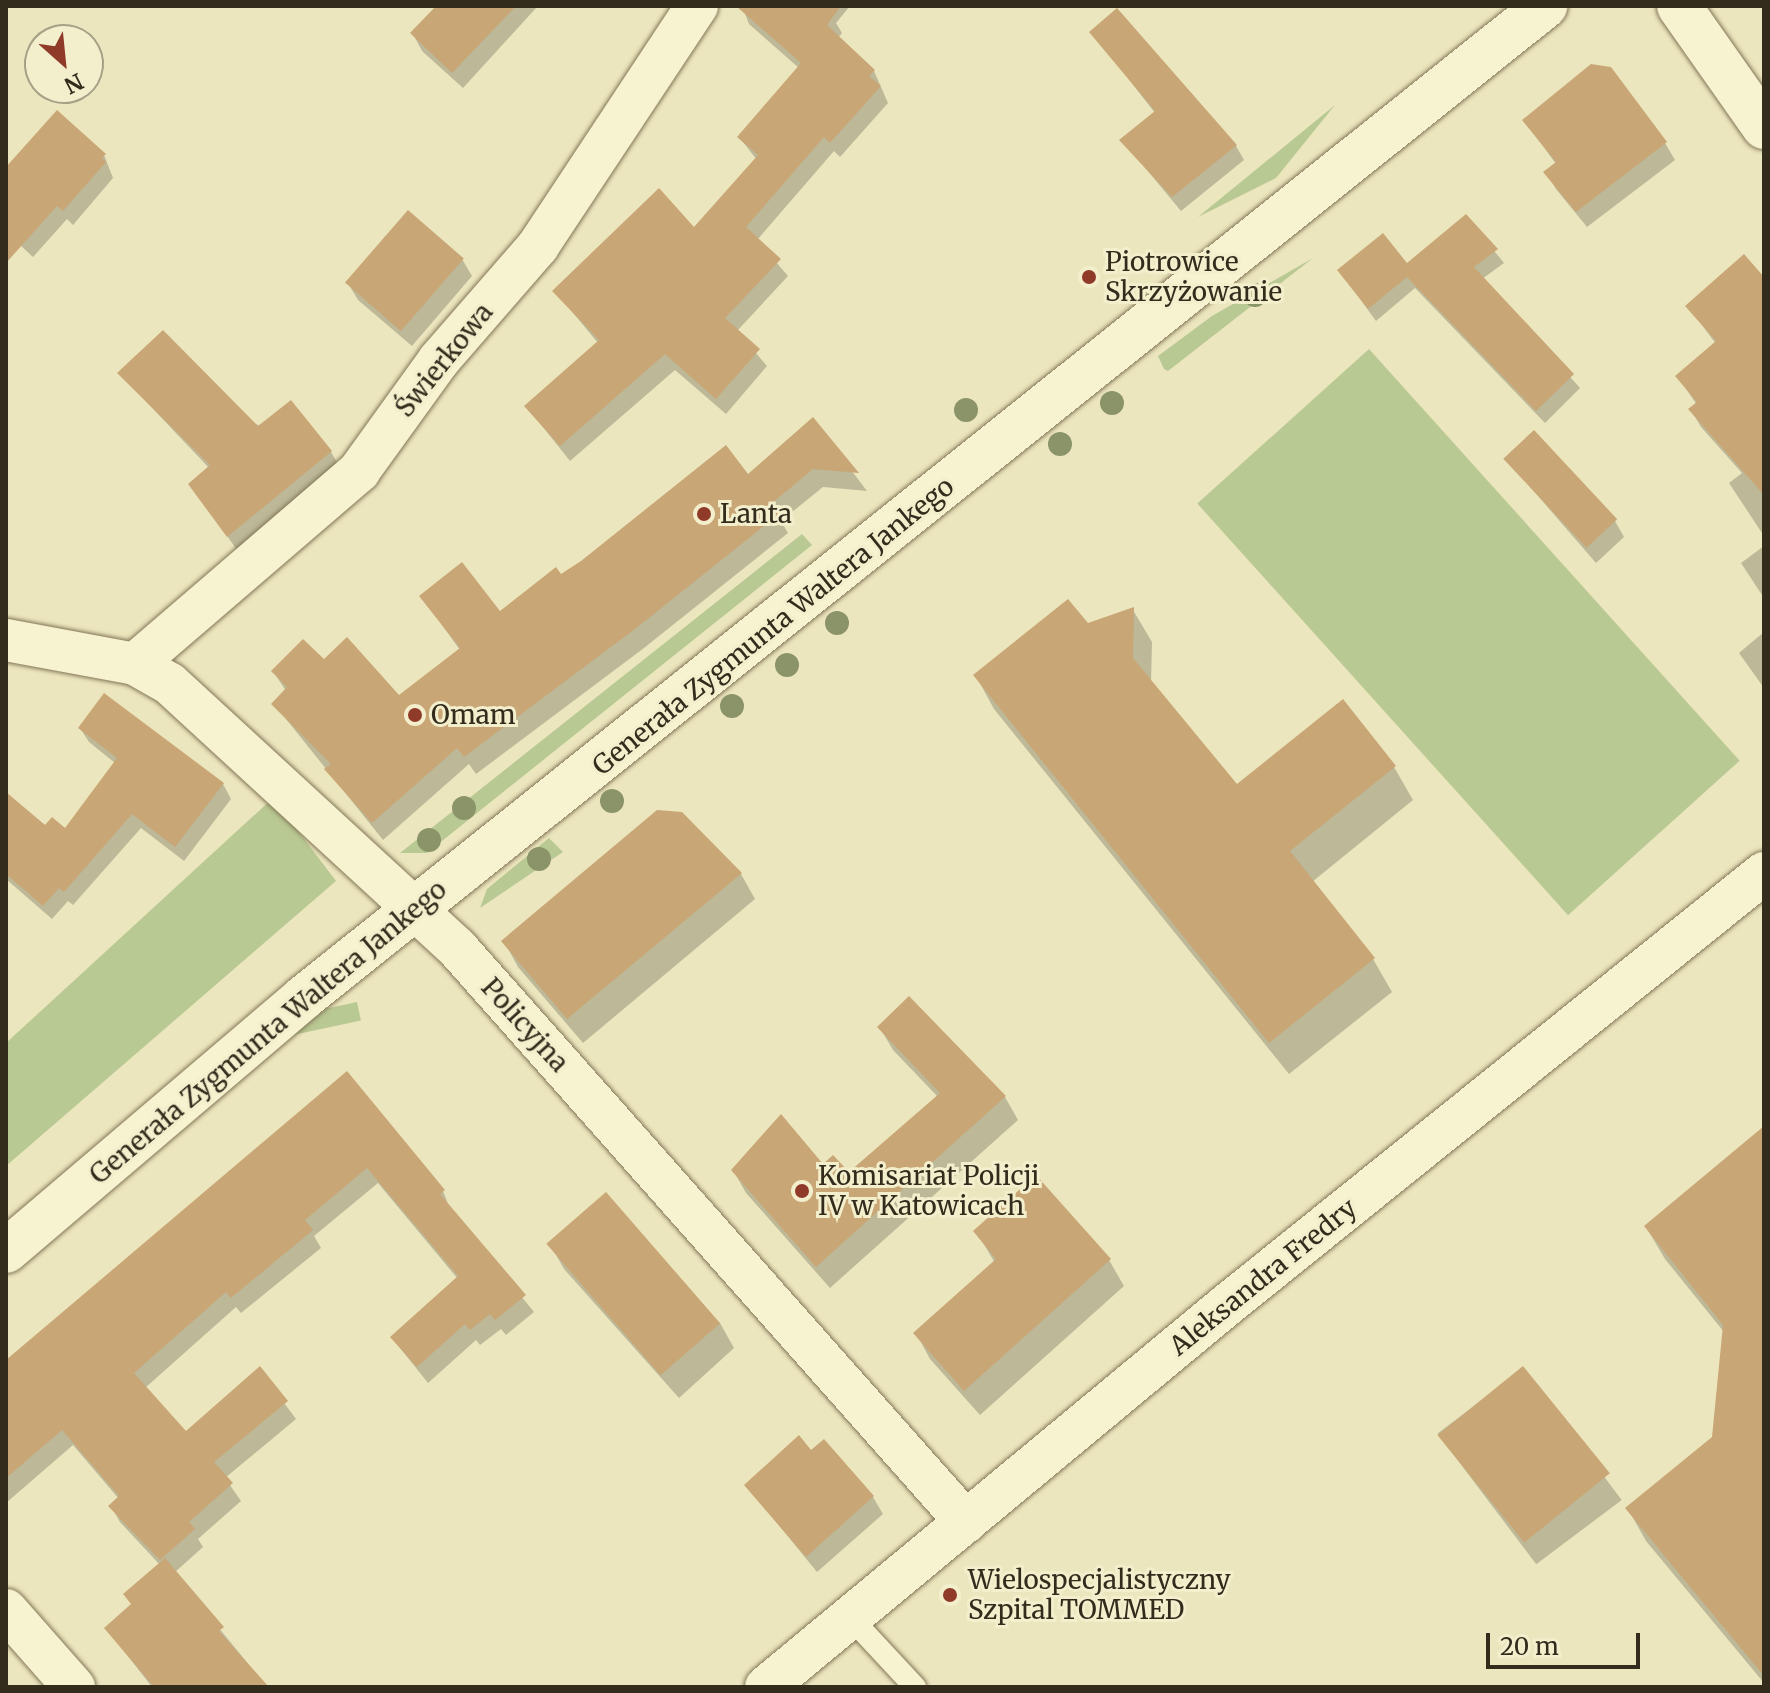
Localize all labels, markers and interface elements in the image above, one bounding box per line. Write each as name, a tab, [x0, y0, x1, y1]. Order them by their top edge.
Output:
north arrow	[24, 24, 104, 104]
text: N	[60, 67, 88, 100]
place label: Piotrowice Skrzyżowanie	[1105, 246, 1282, 308]
marker: Piotrowice Skrzyżowanie	[1080, 268, 1098, 286]
street label: Świerkowa	[389, 297, 499, 423]
street label: Generała Zygmunta Waltera Jankego	[586, 471, 960, 781]
place label: Lanta	[720, 498, 792, 530]
marker: Lanta	[695, 505, 713, 523]
place label: Omam	[431, 699, 516, 731]
marker: Omam	[406, 706, 424, 724]
street label: Generała Zygmunta Waltera Jankego	[83, 874, 453, 1190]
street label: Policyjna	[475, 972, 575, 1078]
place label: Komisariat Policji IV w Katowicach	[818, 1160, 1040, 1222]
marker: Komisariat Policji IV w Katowicach	[793, 1182, 811, 1200]
street label: Aleksandra Fredry	[1163, 1192, 1363, 1362]
place label: Wielospecjalistyczny Szpital TOMMED	[968, 1564, 1231, 1626]
marker: Wielospecjalistyczny Szpital TOMMED	[939, 1584, 961, 1606]
scale bar	[1490, 1617, 1644, 1667]
text: 20 m	[1500, 1631, 1559, 1662]

